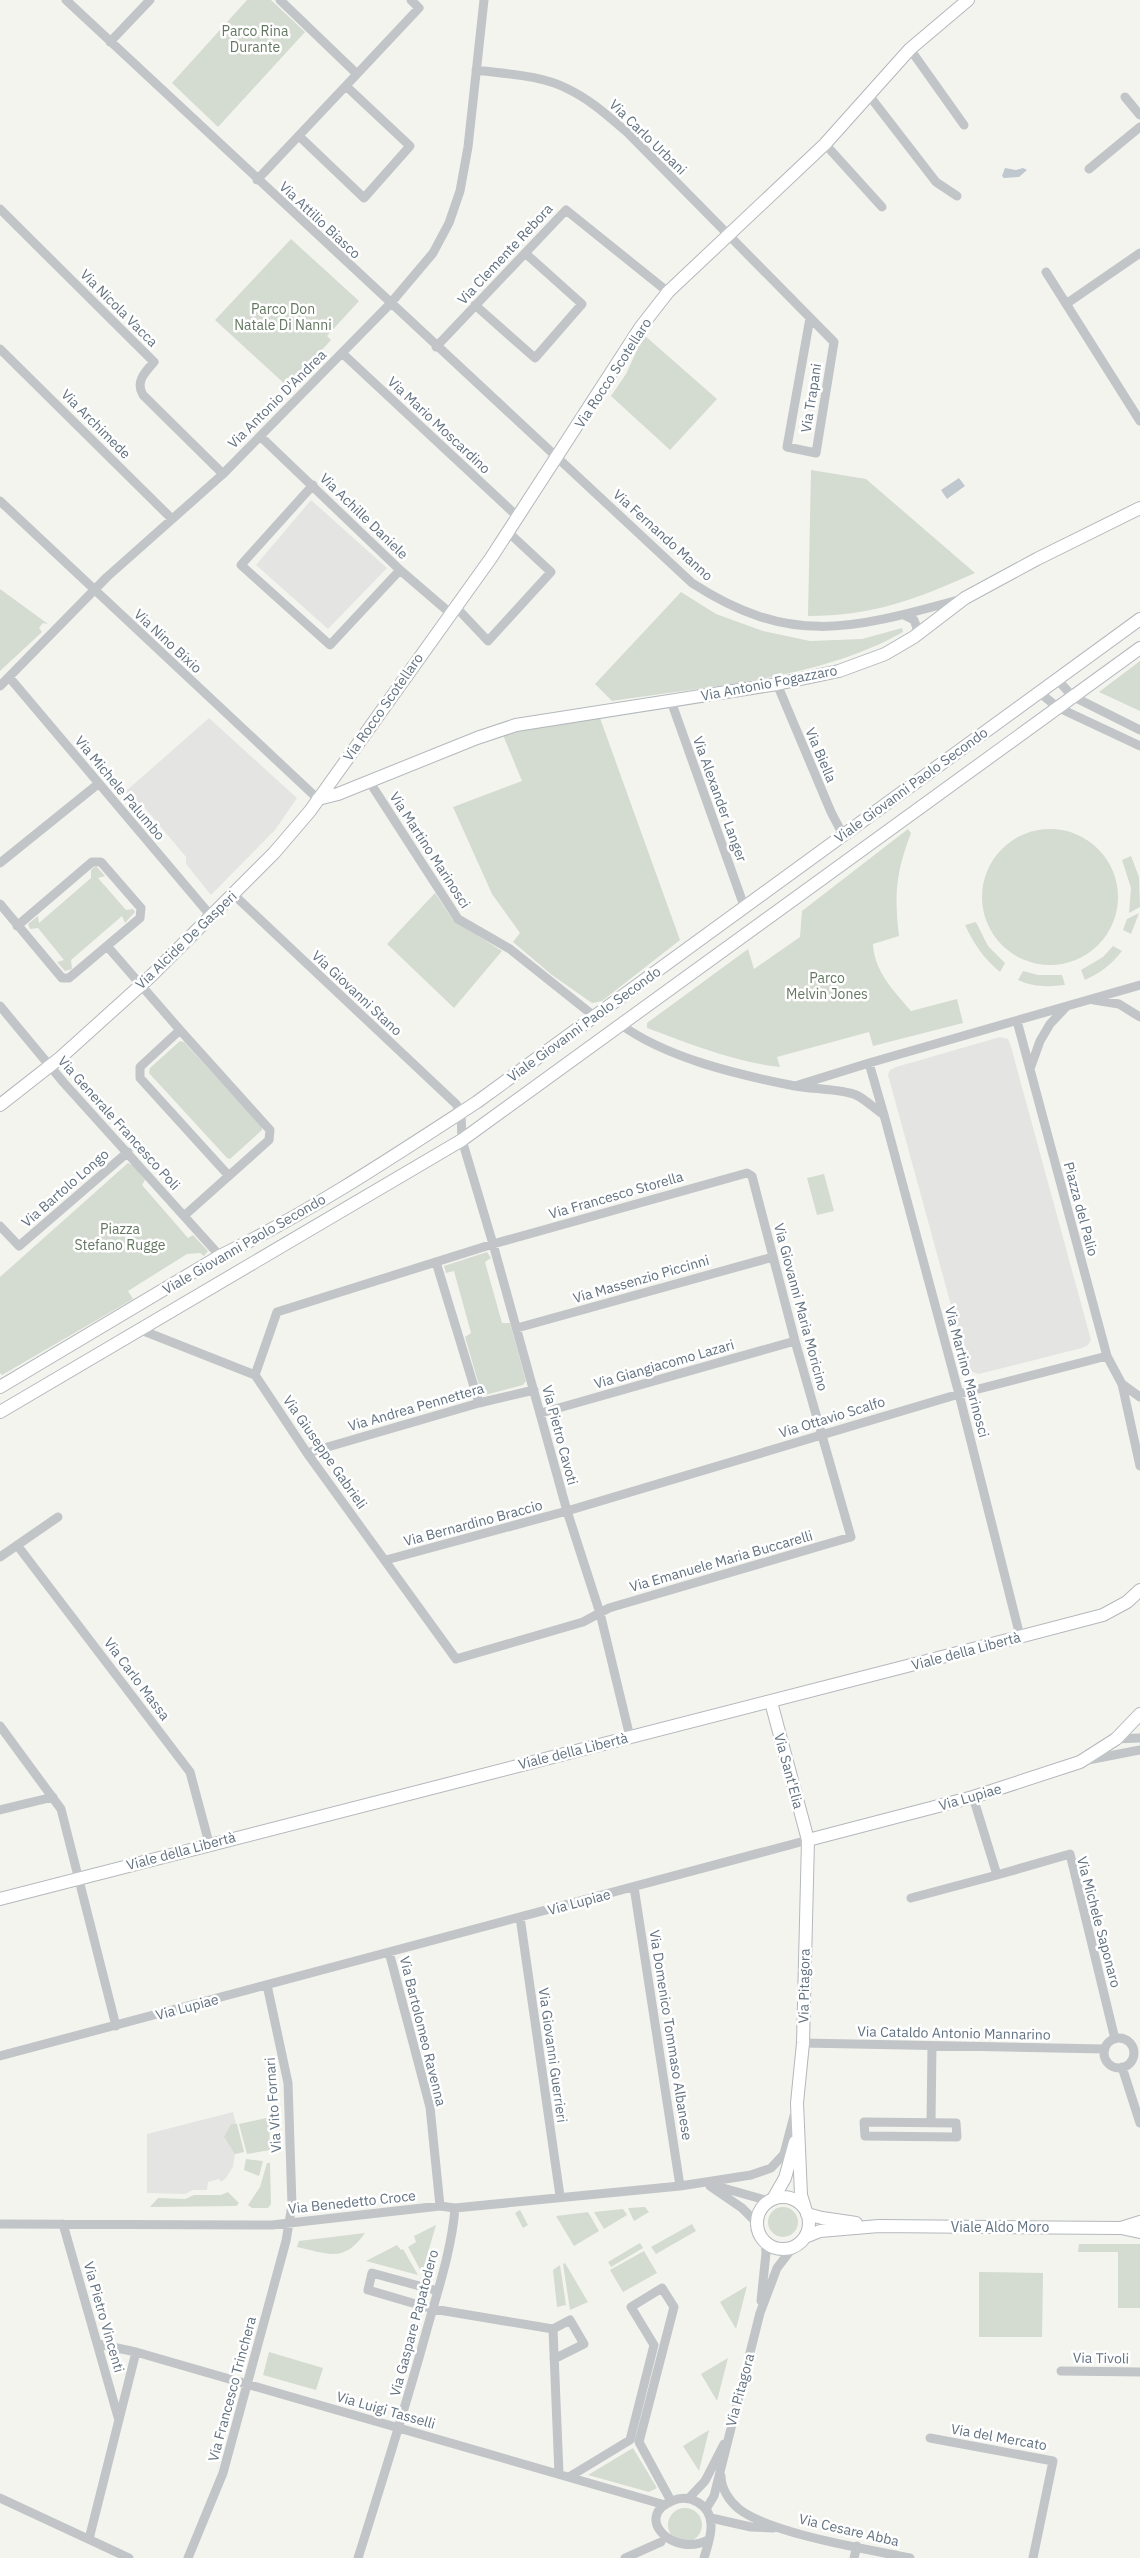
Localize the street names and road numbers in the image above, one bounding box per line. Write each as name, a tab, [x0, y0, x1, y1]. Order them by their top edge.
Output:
street label: Via Carlo Urbani	[606, 96, 690, 178]
street label: Via Attilio Biasco	[275, 178, 365, 263]
street label: Via Clemente Rebora	[454, 199, 557, 308]
street label: Via Nicola Vacca	[76, 265, 162, 351]
street label: Via Rocco Scotellaro	[571, 314, 655, 432]
street label: Via Antonio D'Andrea	[224, 346, 330, 452]
street label: Via Trapani	[797, 362, 825, 434]
street label: Via Mario Moscardino	[384, 373, 494, 478]
street label: Via Archimede	[57, 385, 135, 463]
street label: Via Achille Daniele	[316, 469, 412, 563]
street label: Via Fernando Manno	[609, 485, 717, 585]
street label: Via Nino Bixio	[130, 605, 206, 677]
street label: Via Rocco Scotellaro	[339, 649, 427, 765]
street label: Via Antonio Fogazzaro	[699, 661, 839, 705]
street label: Viale Giovanni Paolo Secondo	[831, 723, 991, 847]
street label: Via Biella	[801, 725, 841, 786]
street label: Via Michele Palumbo	[71, 732, 169, 844]
street label: Via Alexander Langer	[689, 734, 751, 864]
street label: Via Martino Marinosci	[386, 788, 474, 912]
street label: Via Alcide De Gasperi	[132, 887, 240, 993]
street label: Via Giovanni Stano	[308, 947, 406, 1040]
street label: Viale Giovanni Paolo Secondo	[504, 962, 664, 1086]
street label: Via Generale Francesco Poli	[54, 1052, 184, 1194]
street label: Via Bartolo Longo	[18, 1145, 113, 1231]
street label: Piazza del Palio	[1060, 1160, 1102, 1258]
street label: Via Francesco Storella	[547, 1167, 686, 1223]
street label: Viale Giovanni Paolo Secondo	[159, 1190, 329, 1298]
street label: Via Giovanni Maria Moricino	[770, 1221, 832, 1393]
street label: Via Massenzio Piccinni	[571, 1251, 711, 1307]
street label: Via Martino Marinosci	[941, 1304, 993, 1440]
street label: Via Giangiacomo Lazari	[592, 1335, 736, 1393]
street label: Via Andrea Pennettera	[346, 1379, 487, 1435]
street label: Via Pietro Cavoti	[538, 1383, 582, 1487]
street label: Via Giuseppe Gabrieli	[279, 1392, 371, 1512]
street label: Via Ottavio Scalfo	[777, 1392, 887, 1442]
street label: Via Bernardino Braccio	[402, 1496, 545, 1550]
street label: Via Emanuele Maria Buccarelli	[627, 1526, 815, 1596]
street label: Viale della Libertà	[909, 1628, 1023, 1674]
street label: Via Carlo Massa	[100, 1634, 174, 1724]
street label: Viale della Libertà	[516, 1729, 630, 1773]
street label: Via Sant'Elia	[770, 1731, 808, 1811]
street label: Via Lupiae	[937, 1779, 1004, 1815]
street label: Viale della Libertà	[124, 1828, 238, 1874]
street label: Via Michele Saponaro	[1073, 1854, 1125, 1990]
street label: Via Lupiae	[546, 1885, 613, 1919]
street label: Via Domenico Tommaso Albanese	[645, 1928, 697, 2142]
street label: Via Pitagora	[794, 1948, 814, 2024]
street label: Via Bartolomeo Ravenna	[396, 1954, 450, 2108]
street label: Via Giovanni Guerrieri	[535, 1986, 571, 2124]
street label: Via Lupiae	[154, 1990, 221, 2024]
street label: Via Cataldo Antonio Mannarino	[857, 2022, 1051, 2044]
street label: Via Vito Fornari	[261, 2057, 285, 2153]
street label: Via Benedetto Croce	[287, 2186, 417, 2218]
street label: Viale Aldo Moro	[951, 2218, 1049, 2236]
street label: Via Gaspare Papatodero	[386, 2247, 442, 2398]
street label: Via Pietro Vincenti	[80, 2259, 128, 2375]
street label: Via Francesco Trinchera	[204, 2314, 260, 2464]
street label: Via Tivoli	[1073, 2349, 1129, 2367]
street label: Via Pitagora	[722, 2351, 759, 2428]
street label: Via Luigi Tasselli	[334, 2387, 438, 2433]
street label: Via del Mercato	[950, 2420, 1049, 2454]
street label: Via Cesare Abba	[797, 2510, 901, 2550]

